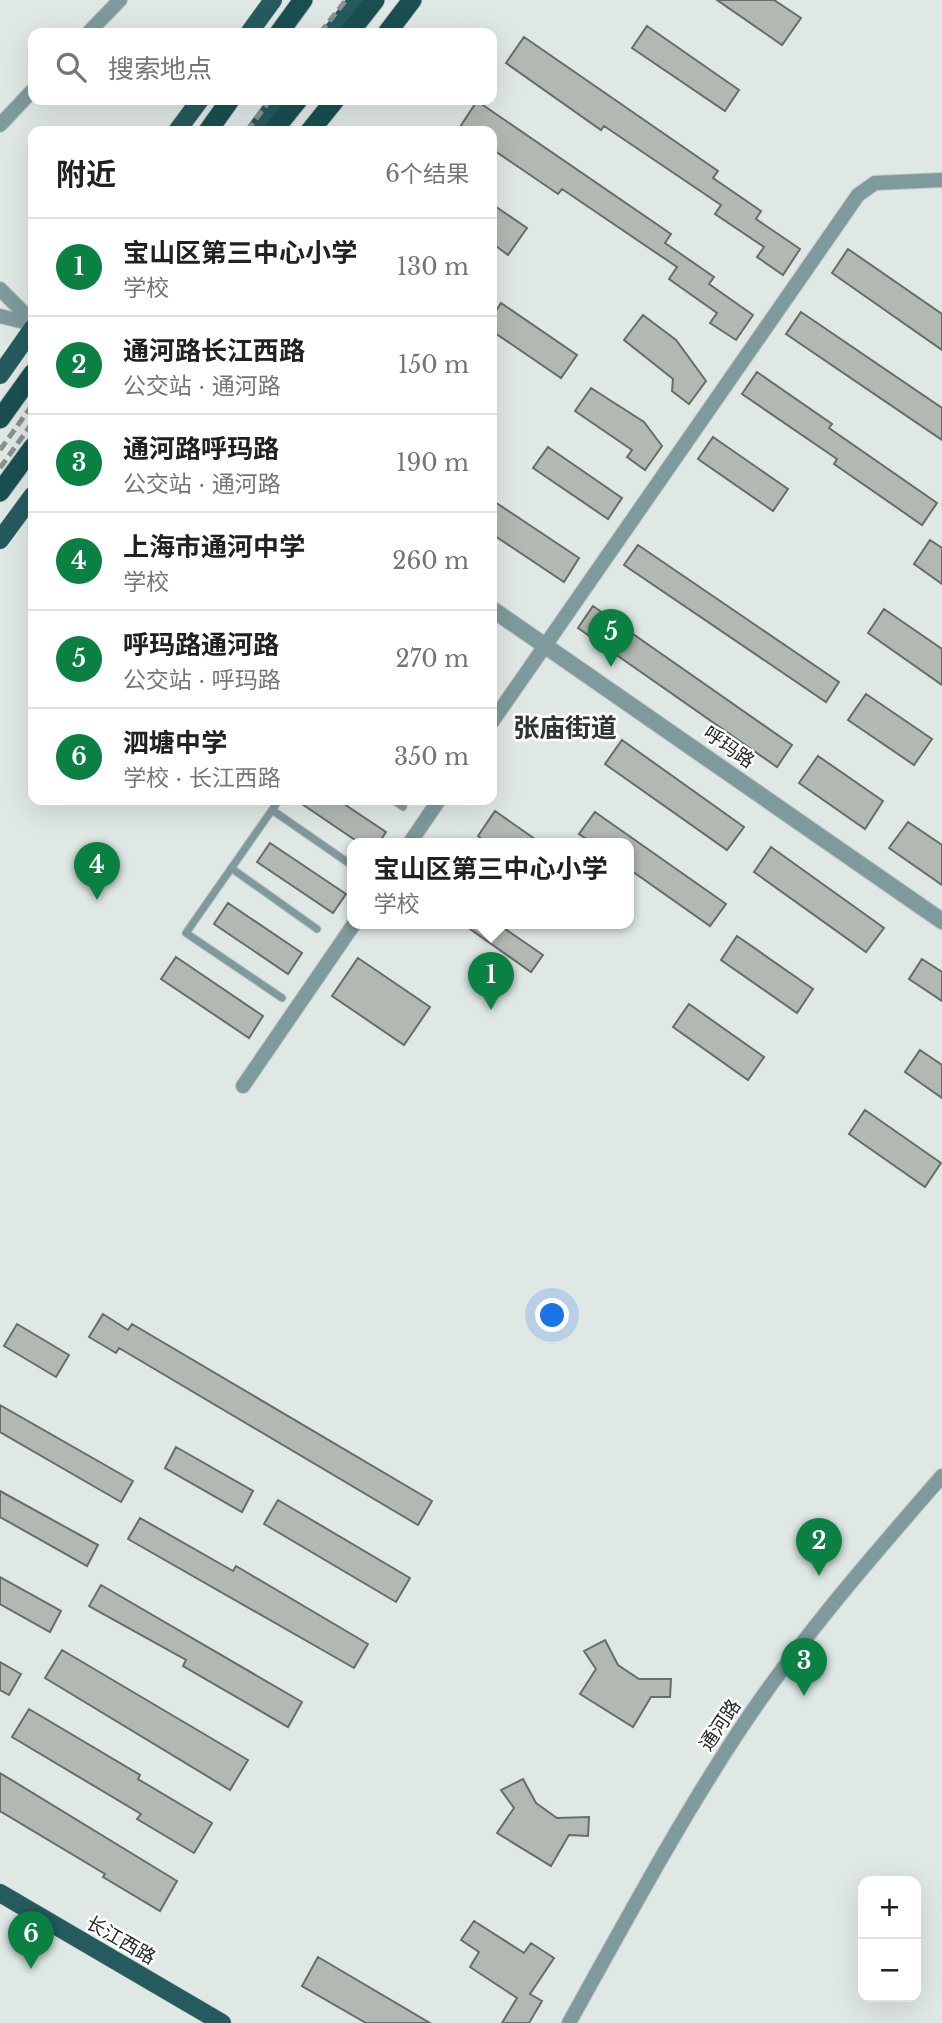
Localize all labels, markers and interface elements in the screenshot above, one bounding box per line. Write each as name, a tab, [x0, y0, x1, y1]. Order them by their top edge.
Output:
search box	[28, 28, 497, 105]
icon: search	[52, 48, 90, 86]
text: 搜索地点	[108, 53, 212, 85]
text: 附近	[56, 156, 116, 193]
text: 6个结果	[385, 160, 469, 188]
text: 宝山区第三中心小学	[123, 237, 357, 269]
text: 1	[74, 253, 84, 281]
text: 130 m	[397, 253, 469, 281]
text: 学校	[123, 274, 169, 302]
text: 通河路长江西路	[123, 335, 305, 367]
text: 2	[72, 351, 86, 379]
text: 150 m	[398, 351, 469, 379]
text: 公交站 · 通河路	[123, 372, 281, 400]
text: 通河路呼玛路	[123, 433, 279, 465]
text: 3	[72, 449, 86, 477]
text: 190 m	[396, 449, 469, 477]
text: 公交站 · 通河路	[123, 470, 281, 498]
text: 上海市通河中学	[123, 531, 305, 563]
text: 4	[71, 547, 87, 575]
text: 260 m	[392, 547, 469, 575]
text: 学校	[123, 568, 169, 596]
pin: 5	[588, 609, 634, 667]
text: 呼玛路通河路	[123, 629, 279, 661]
text: 5	[72, 645, 86, 673]
text: 270 m	[396, 645, 469, 673]
text: 公交站 · 呼玛路	[123, 666, 281, 694]
district label: 张庙街道	[513, 712, 617, 744]
street label: 呼玛路	[699, 721, 759, 773]
text: 泗塘中学	[123, 727, 227, 759]
text: 6	[71, 743, 87, 771]
text: 350 m	[394, 743, 469, 771]
text: 学校 · 长江西路	[123, 764, 281, 792]
popup	[347, 838, 634, 929]
pin: 4	[74, 842, 120, 900]
text: 宝山区第三中心小学	[373, 853, 608, 885]
text: 学校	[373, 890, 419, 918]
pin: 1	[468, 952, 514, 1010]
your location	[535, 1298, 569, 1332]
pin: 2	[796, 1518, 842, 1576]
pin: 3	[781, 1638, 827, 1696]
street label: 通河路	[695, 1695, 745, 1755]
map controls	[858, 1876, 921, 2002]
button: +	[858, 1876, 921, 1939]
pin: 6	[8, 1911, 54, 1969]
street label: 长江西路	[82, 1911, 160, 1969]
button: −	[858, 1939, 921, 2002]

